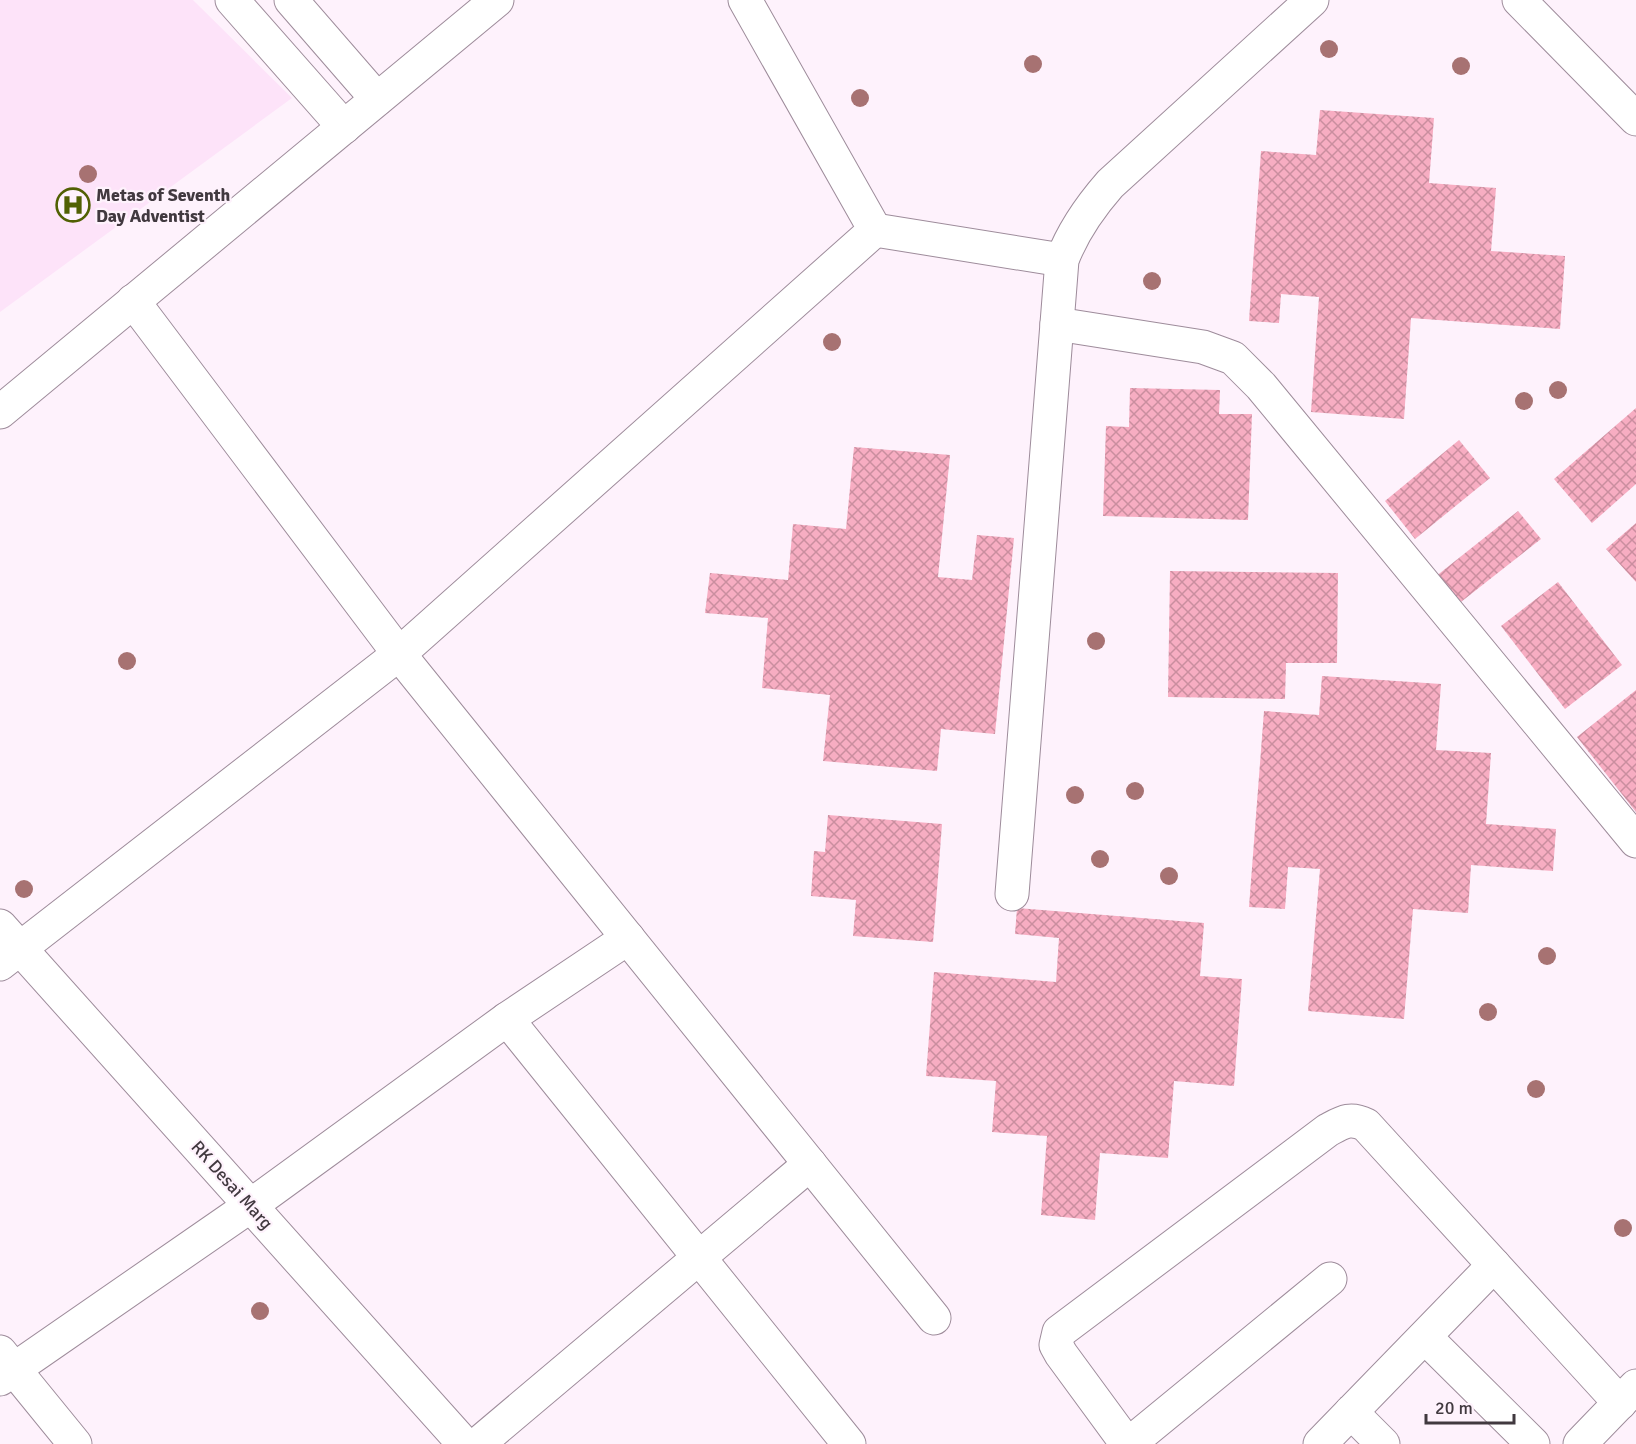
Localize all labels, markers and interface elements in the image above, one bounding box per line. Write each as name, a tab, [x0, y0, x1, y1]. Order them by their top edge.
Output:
place label: Metas of Seventh Day Adventist	[96, 184, 230, 227]
hospital icon: Metas of Seventh Day Adventist	[55, 187, 91, 223]
street label: RK Desai Marg	[186, 1136, 278, 1234]
scale bar	[1426, 1387, 1514, 1425]
text: 20 m	[1435, 1397, 1473, 1419]

